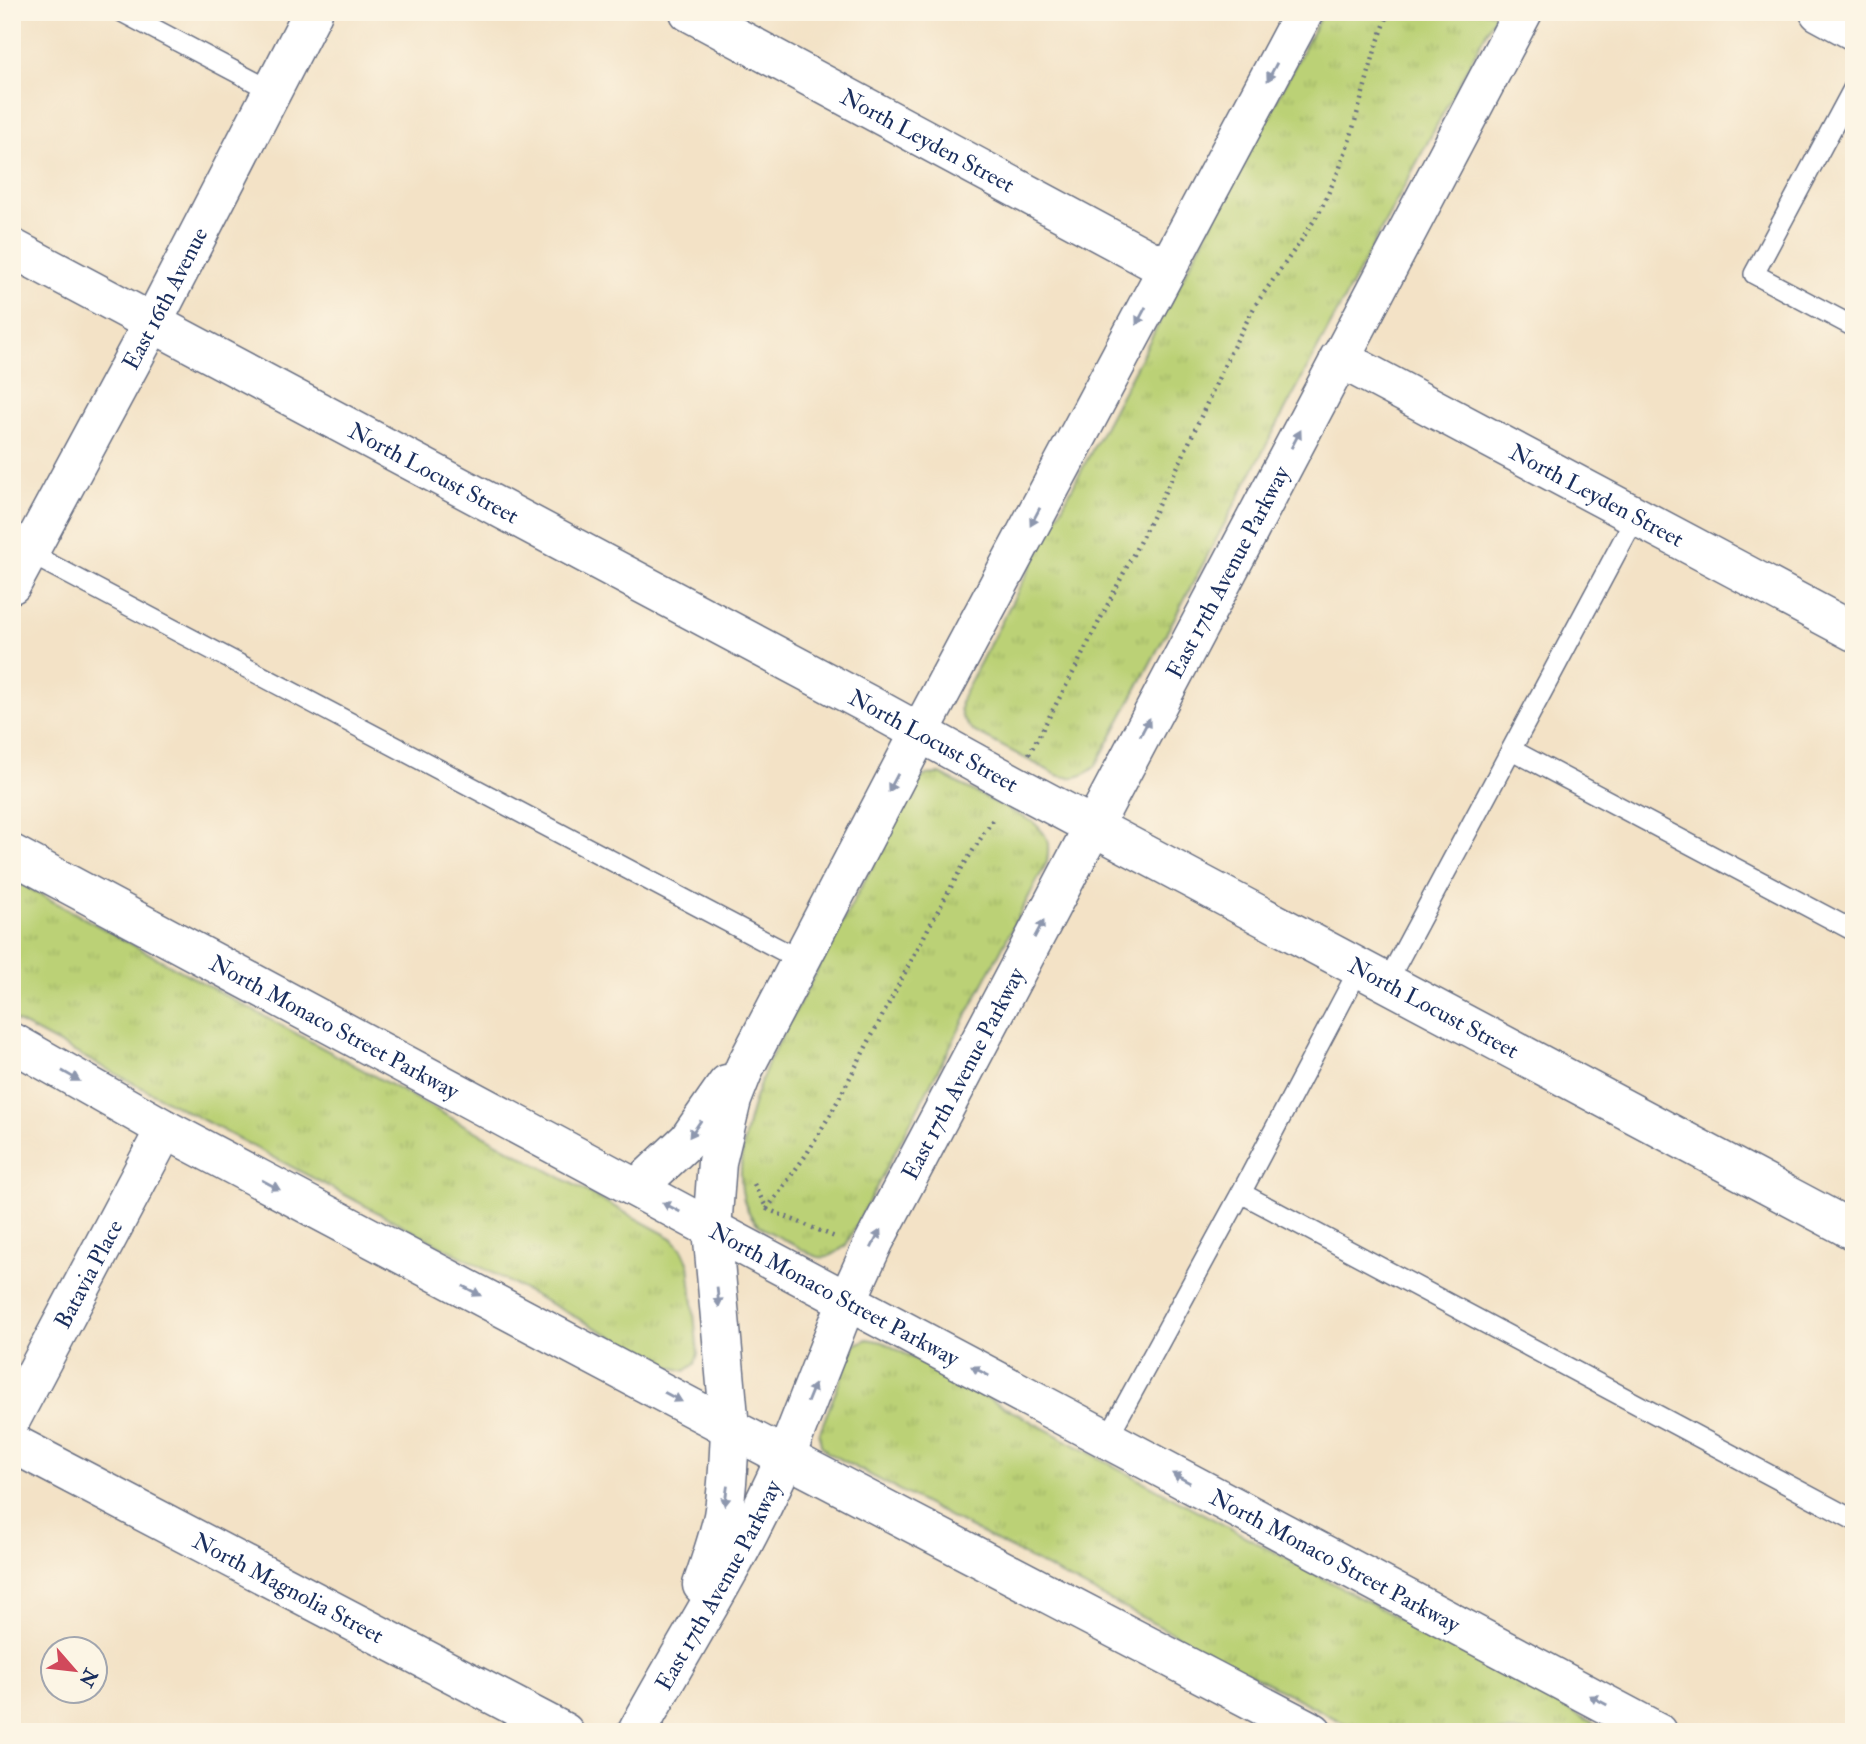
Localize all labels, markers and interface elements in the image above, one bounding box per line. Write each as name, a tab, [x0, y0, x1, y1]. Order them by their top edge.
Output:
one-way arrow	[1266, 63, 1278, 82]
street label: North Leyden Street	[836, 82, 1020, 199]
street label: East 16th Avenue	[116, 222, 214, 375]
one-way arrow	[1136, 306, 1147, 326]
street label: North Locust Street	[344, 416, 524, 530]
one-way arrow	[1290, 429, 1302, 449]
street label: North Leyden Street	[1505, 437, 1689, 553]
street label: East 17th Avenue Parkway	[1160, 460, 1296, 683]
one-way arrow	[1029, 507, 1040, 527]
street label: North Locust Street	[844, 682, 1023, 799]
one-way arrow	[1139, 717, 1150, 737]
one-way arrow	[888, 773, 899, 793]
one-way arrow	[1033, 919, 1044, 939]
street label: North Monaco Street Parkway	[205, 948, 465, 1106]
street label: North Locust Street	[1344, 951, 1524, 1065]
street label: East 17th Avenue Parkway	[895, 962, 1031, 1185]
one-way arrow	[62, 1069, 81, 1082]
one-way arrow	[688, 1120, 702, 1138]
one-way arrow	[261, 1179, 281, 1191]
one-way arrow	[661, 1201, 681, 1212]
street label: Batavia Place	[48, 1214, 129, 1333]
street label: North Monaco Street Parkway	[705, 1216, 965, 1373]
one-way arrow	[871, 1229, 882, 1249]
one-way arrow	[462, 1286, 482, 1297]
one-way arrow	[713, 1286, 724, 1308]
one-way arrow	[970, 1365, 990, 1377]
one-way arrow	[805, 1382, 816, 1403]
one-way arrow	[663, 1392, 683, 1403]
one-way arrow	[1171, 1472, 1191, 1484]
street label: East 17th Avenue Parkway	[649, 1474, 788, 1695]
street label: North Monaco Street Parkway	[1205, 1482, 1466, 1639]
one-way arrow	[720, 1485, 731, 1507]
street label: North Magnolia Street	[188, 1526, 389, 1650]
north arrow	[38, 1636, 108, 1706]
text: N	[73, 1663, 103, 1692]
one-way arrow	[1588, 1694, 1608, 1705]

